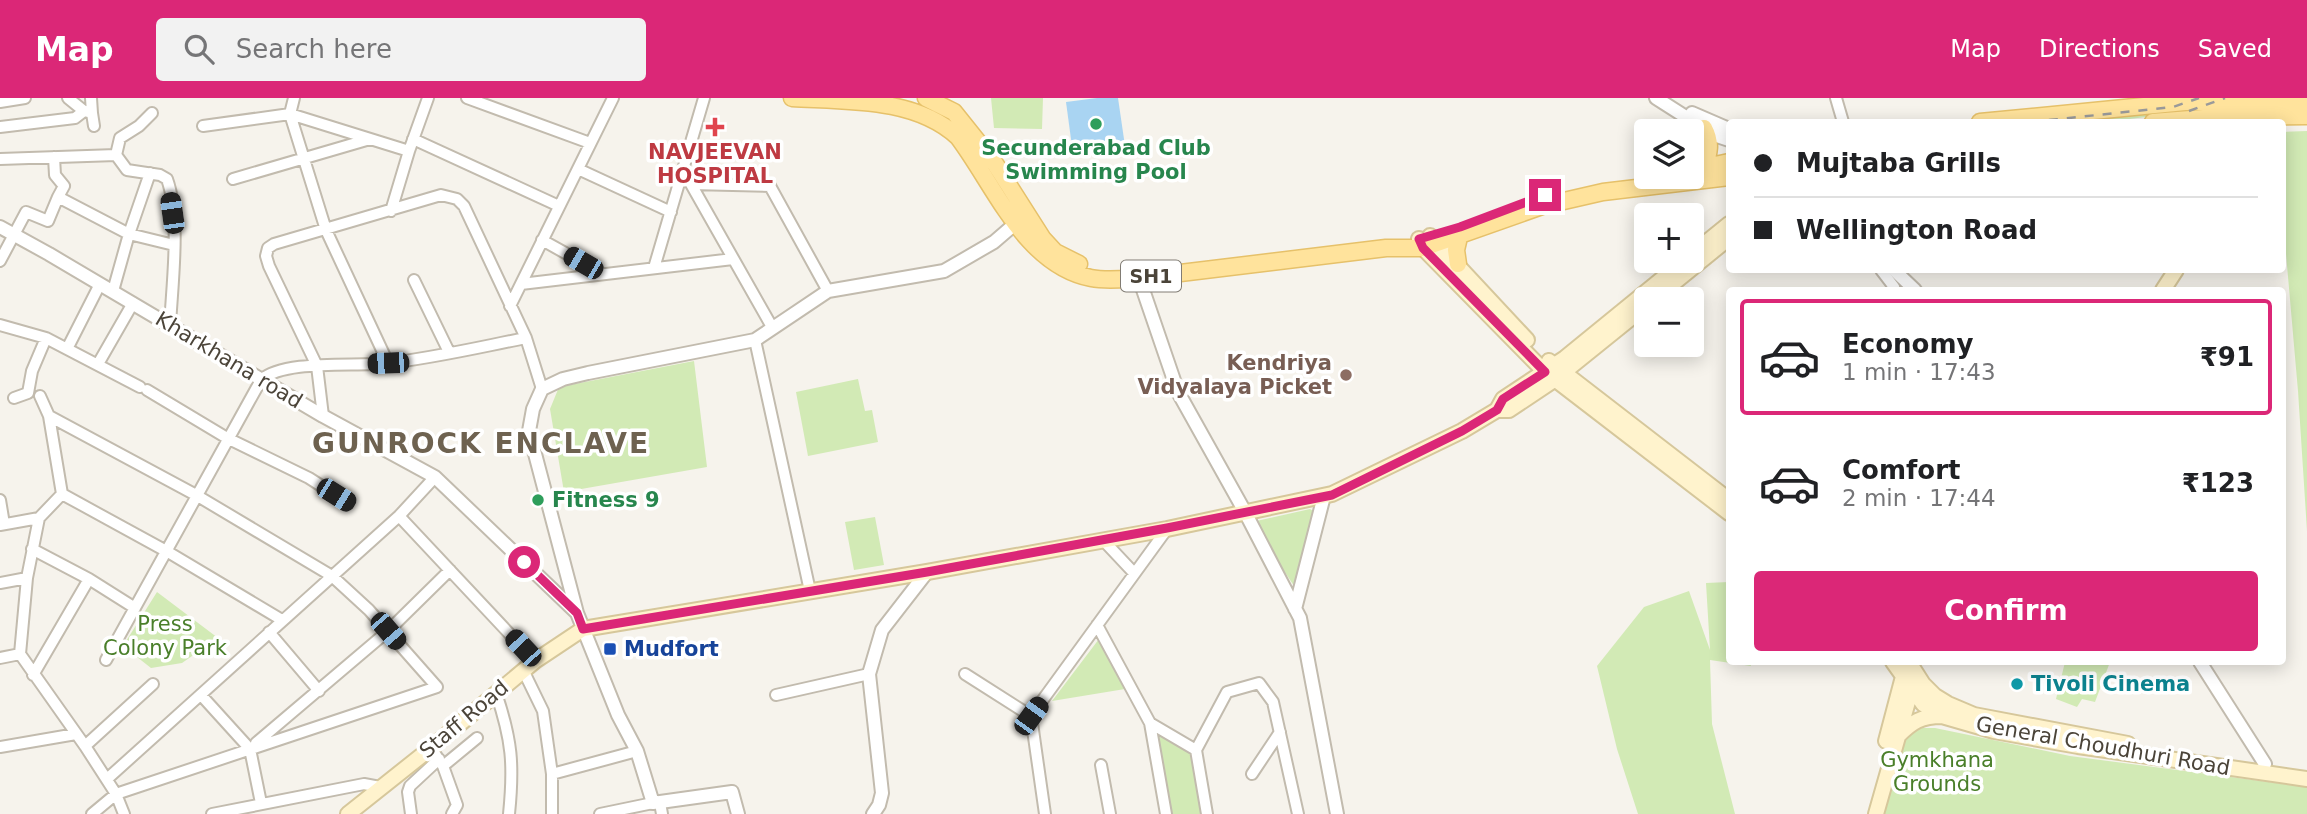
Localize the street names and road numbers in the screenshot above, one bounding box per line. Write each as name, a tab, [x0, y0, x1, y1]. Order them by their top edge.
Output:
road number: SH1	[1121, 260, 1181, 292]
street label: Kharkhana road	[151, 307, 307, 413]
street label: Staff Road	[415, 675, 513, 763]
street label: General Choudhuri Road	[1974, 712, 2232, 780]

